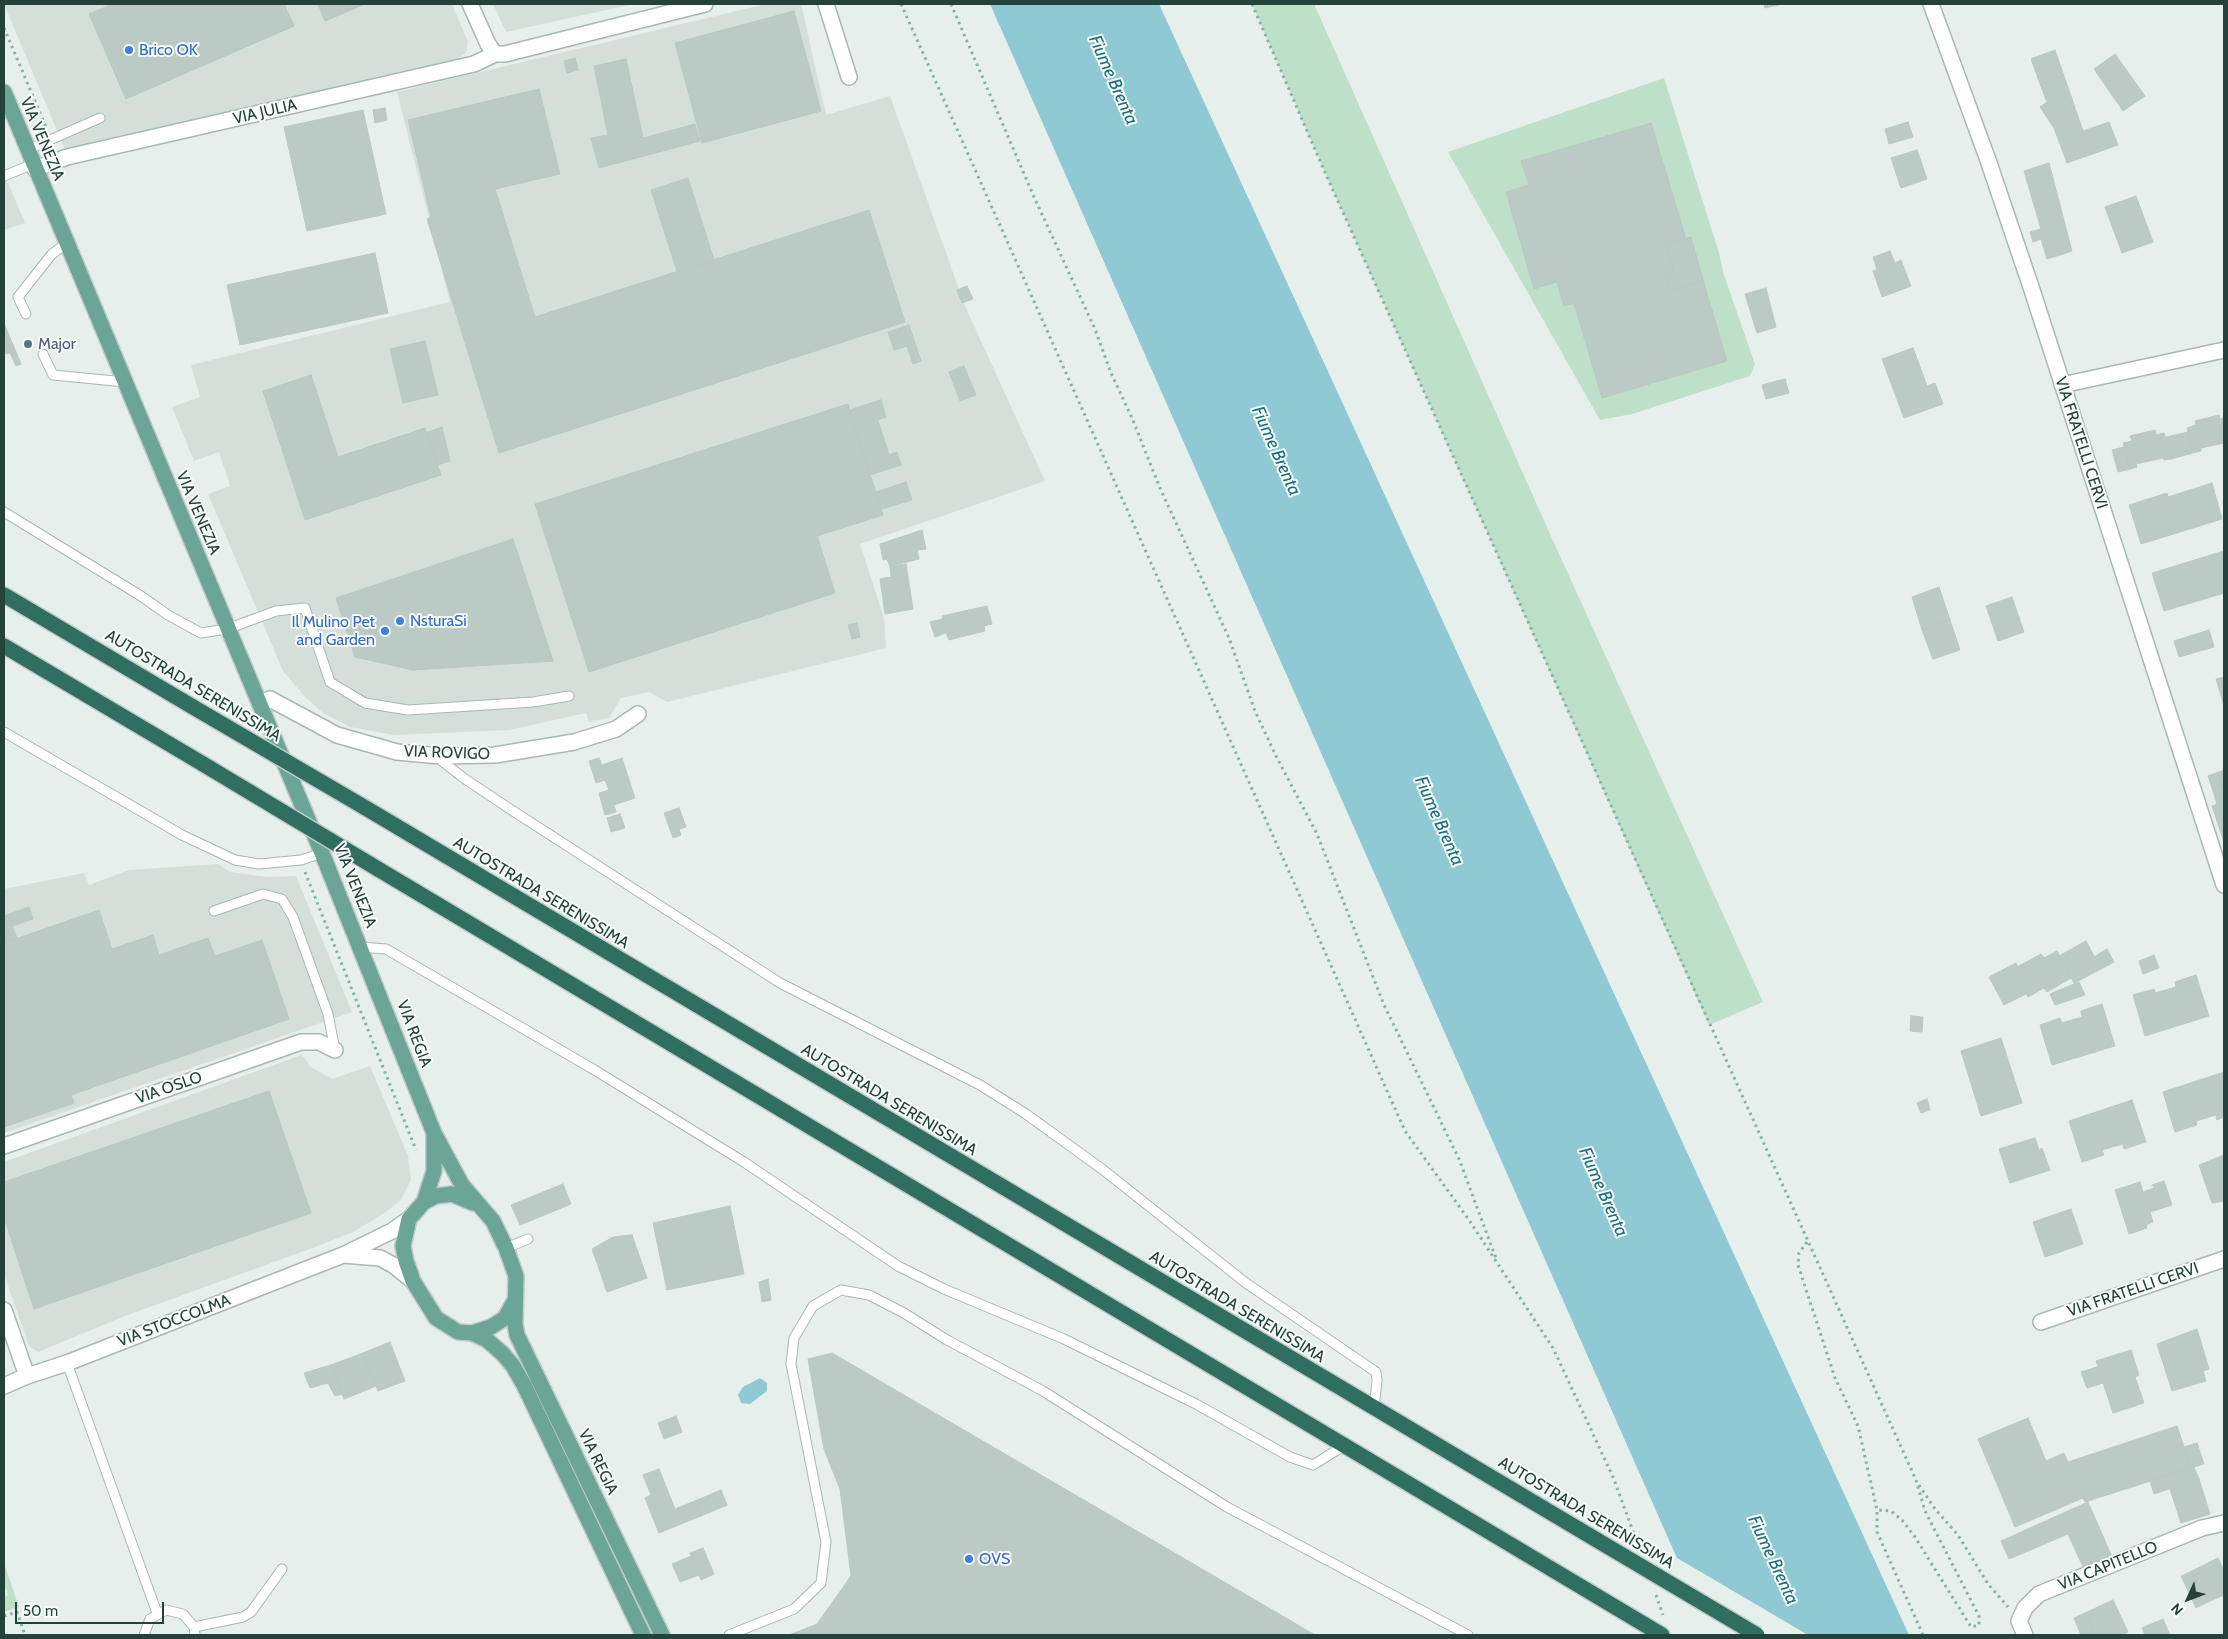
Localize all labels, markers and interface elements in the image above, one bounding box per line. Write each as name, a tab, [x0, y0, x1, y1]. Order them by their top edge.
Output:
water label: Fiume Brenta	[1084, 32, 1142, 128]
place label: Brico OK	[139, 40, 198, 60]
marker: Brico OK	[123, 44, 135, 56]
street label: VIA VENEZIA	[16, 94, 68, 184]
street label: VIA JULIA	[231, 95, 299, 129]
place label: Major	[38, 334, 76, 354]
marker: Major	[22, 338, 34, 350]
street label: VIA FRATELLI CERVI	[2051, 375, 2111, 511]
water label: Fiume Brenta	[1247, 403, 1305, 499]
street label: VIA VENEZIA	[172, 468, 224, 558]
place label: NsturaSi	[410, 611, 467, 631]
place label: Il Mulino Pet and Garden	[291, 612, 375, 650]
marker: NsturaSi	[394, 615, 406, 627]
marker: Il Mulino Pet and Garden	[379, 625, 391, 637]
street label: AUTOSTRADA SERENISSIMA	[102, 626, 284, 746]
street label: VIA ROVIGO	[404, 742, 490, 764]
water label: Fiume Brenta	[1410, 773, 1468, 869]
street label: AUTOSTRADA SERENISSIMA	[450, 833, 632, 953]
street label: VIA VENEZIA	[329, 841, 381, 931]
street label: VIA REGIA	[392, 998, 436, 1070]
street label: AUTOSTRADA SERENISSIMA	[798, 1040, 980, 1160]
street label: VIA OSLO	[133, 1068, 205, 1108]
water label: Fiume Brenta	[1574, 1144, 1632, 1240]
street label: AUTOSTRADA SERENISSIMA	[1146, 1247, 1328, 1367]
street label: VIA FRATELLI CERVI	[2065, 1259, 2201, 1321]
street label: VIA STOCCOLMA	[115, 1291, 233, 1351]
street label: VIA REGIA	[574, 1426, 622, 1498]
street label: AUTOSTRADA SERENISSIMA	[1495, 1453, 1677, 1573]
water label: Fiume Brenta	[1743, 1512, 1803, 1608]
street label: VIA CAPITELLO	[2055, 1537, 2161, 1595]
place label: OVS	[979, 1549, 1010, 1569]
marker: OVS	[963, 1553, 975, 1565]
north arrow	[2163, 1574, 2213, 1624]
scale bar	[18, 1592, 166, 1624]
text: N	[2167, 1599, 2187, 1619]
text: 50 m	[23, 1602, 58, 1620]

